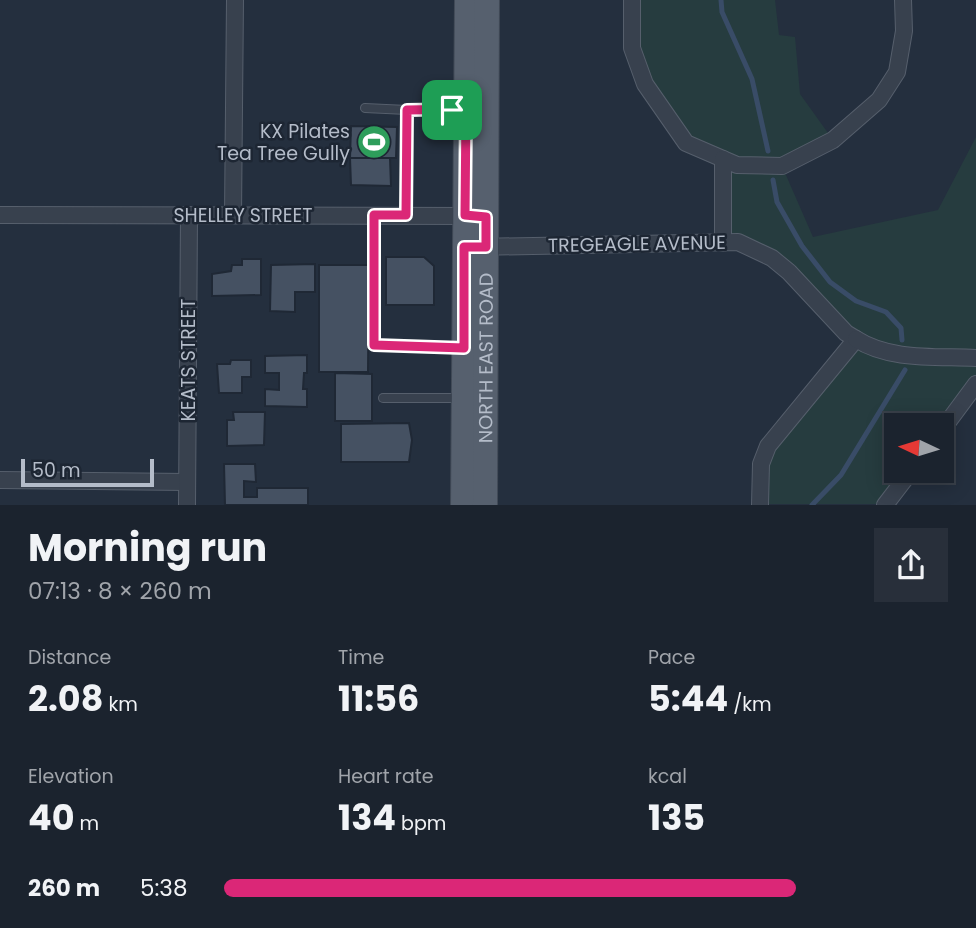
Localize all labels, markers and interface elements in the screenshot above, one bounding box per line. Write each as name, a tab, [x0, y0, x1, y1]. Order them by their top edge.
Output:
pin	[422, 80, 482, 140]
icon: arrive	[433, 91, 471, 129]
place label: KX Pilates Tea Tree Gully	[217, 118, 350, 167]
sports icon: KX Pilates Tea Tree Gully	[355, 123, 393, 161]
street label: SHELLEY STREET	[173, 202, 313, 229]
street label: TREGEAGLE AVENUE	[548, 229, 726, 259]
street label: NORTH EAST ROAD	[472, 273, 499, 443]
street label: KEATS STREET	[175, 298, 202, 422]
north arrow	[884, 413, 954, 483]
map controls	[884, 413, 954, 483]
scale bar	[21, 456, 154, 487]
text: 50 m	[32, 457, 81, 484]
text: Morning run	[28, 521, 267, 574]
button: share	[874, 528, 948, 602]
text: 07:13 · 8 × 260 m	[28, 575, 212, 607]
text: Distance	[28, 644, 111, 671]
text: Time	[338, 644, 384, 671]
text: Pace	[648, 644, 695, 671]
text: 2.08	[28, 674, 103, 723]
text: 11:56	[338, 674, 419, 723]
text: 5:44	[648, 674, 728, 723]
text: km	[103, 691, 138, 718]
text: /km	[728, 691, 772, 718]
text: Elevation	[28, 763, 114, 790]
text: Heart rate	[338, 763, 433, 790]
text: kcal	[648, 763, 687, 790]
text: 40	[28, 793, 75, 842]
text: 134	[338, 793, 396, 842]
text: 135	[648, 793, 705, 842]
text: m	[75, 810, 99, 837]
text: bpm	[396, 810, 446, 837]
text: 260 m	[28, 872, 100, 904]
text: 5:38	[140, 872, 187, 904]

